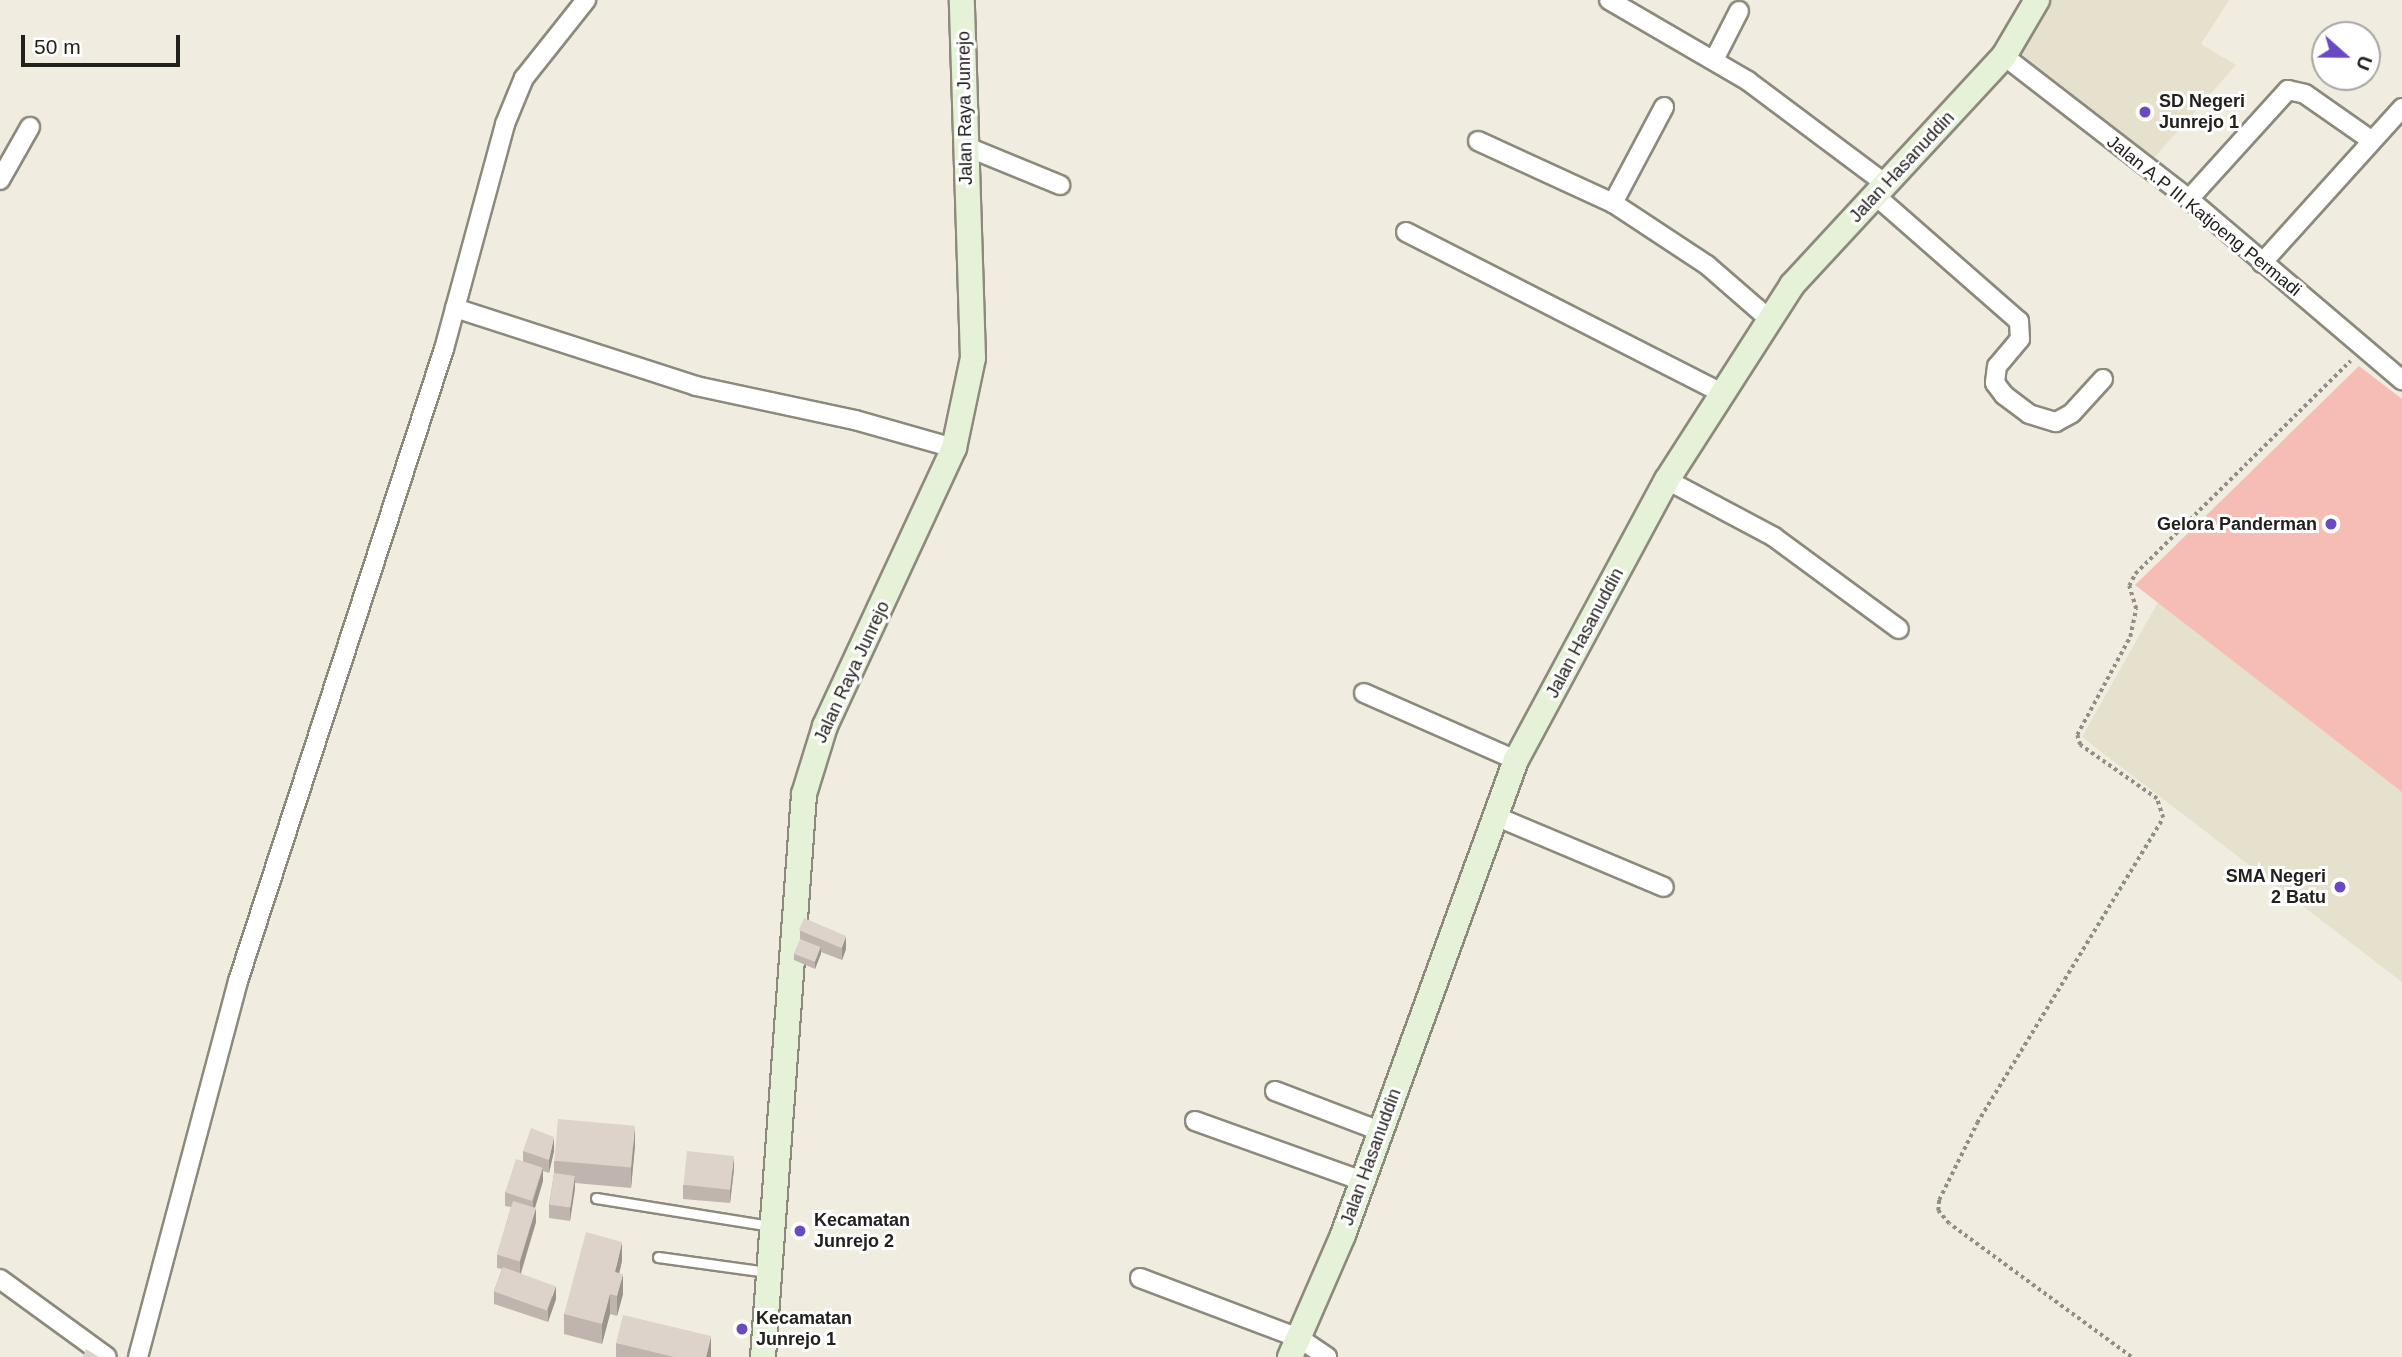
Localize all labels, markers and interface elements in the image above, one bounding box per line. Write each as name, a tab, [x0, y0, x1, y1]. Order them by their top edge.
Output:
scale bar	[24, 21, 184, 65]
north arrow	[2311, 21, 2381, 91]
street label: Jalan Raya Junrejo	[953, 31, 977, 185]
text: 50 m	[34, 35, 81, 58]
text: U	[2352, 53, 2376, 73]
place label: SD Negeri Junrejo 1	[2159, 91, 2245, 134]
marker: SD Negeri Junrejo 1	[2137, 104, 2153, 120]
street label: Jalan Hasanuddin	[1845, 107, 1959, 227]
street label: Jalan A.P III Katjoeng Permadi	[2102, 130, 2306, 302]
place label: Gelora Panderman	[2157, 513, 2317, 535]
marker: Gelora Panderman	[2323, 516, 2339, 532]
street label: Jalan Hasanuddin	[1542, 564, 1628, 702]
street label: Jalan Raya Junrejo	[810, 598, 894, 746]
place label: SMA Negeri 2 Batu	[2225, 866, 2326, 908]
marker: SMA Negeri 2 Batu	[2332, 879, 2348, 895]
street label: Jalan Hasanuddin	[1336, 1086, 1406, 1228]
place label: Kecamatan Junrejo 2	[814, 1210, 910, 1252]
marker: Kecamatan Junrejo 2	[792, 1223, 808, 1239]
place label: Kecamatan Junrejo 1	[756, 1308, 852, 1350]
marker: Kecamatan Junrejo 1	[734, 1321, 750, 1337]

